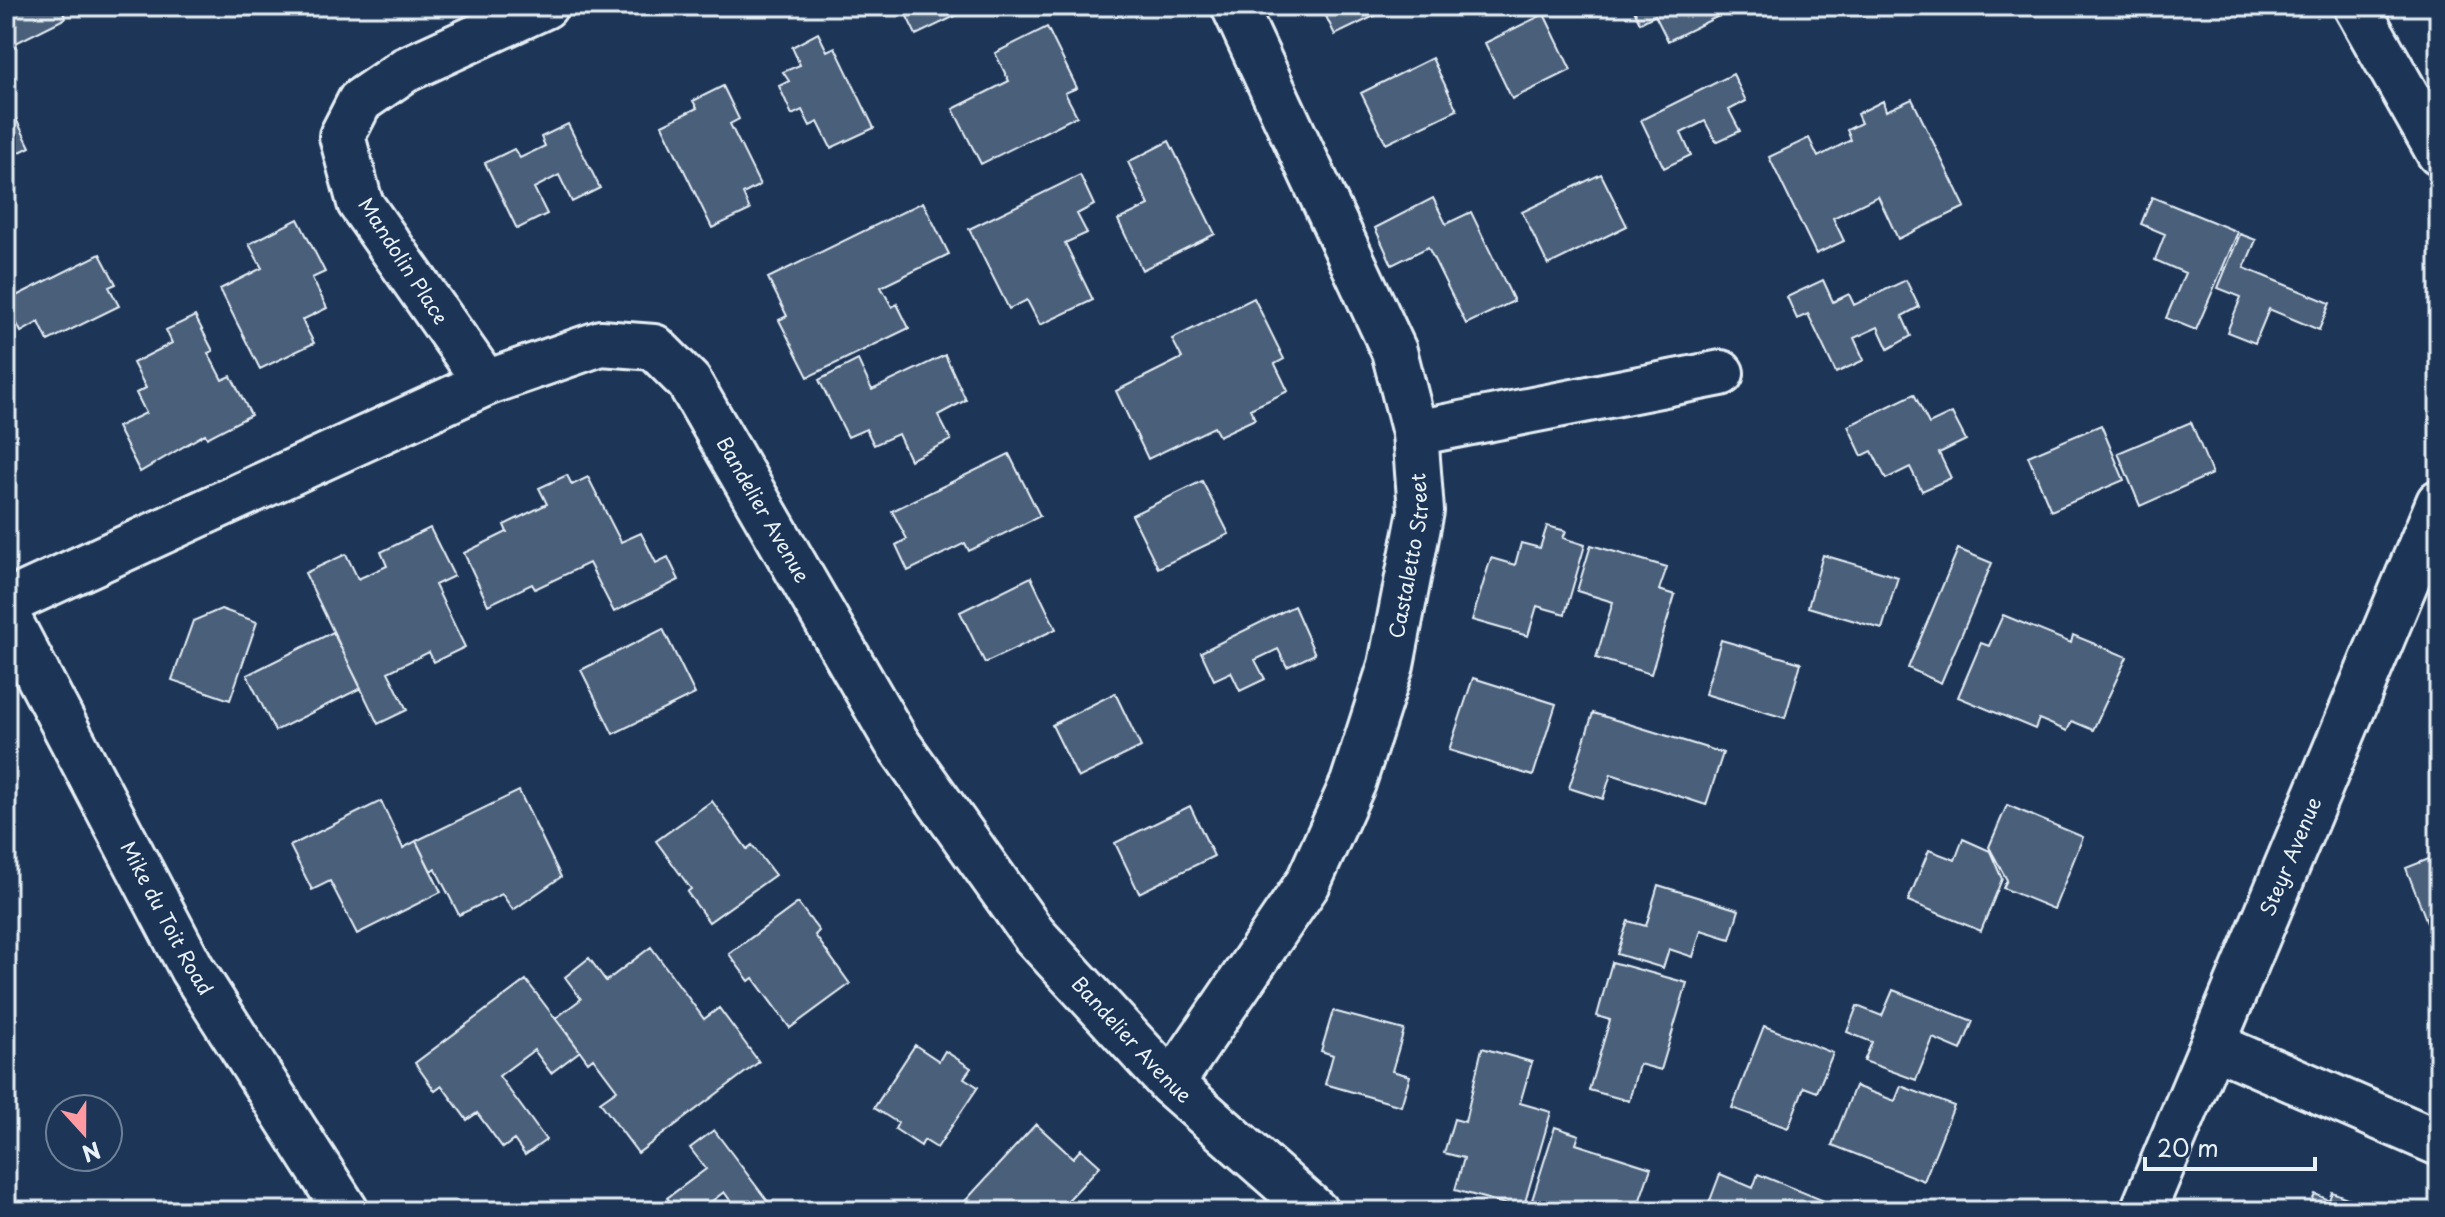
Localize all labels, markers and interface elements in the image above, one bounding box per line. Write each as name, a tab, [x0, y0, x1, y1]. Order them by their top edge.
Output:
street label: Mandolin Place	[352, 191, 456, 330]
street label: Bandelier Avenue	[710, 431, 818, 588]
street label: Castaletto Street	[1381, 472, 1435, 641]
street label: Steyr Avenue	[2252, 792, 2328, 920]
street label: Mike du Toit Road	[114, 835, 221, 1001]
street label: Bandelier Avenue	[1065, 969, 1199, 1110]
north arrow	[44, 1093, 124, 1173]
scale bar	[2145, 1121, 2315, 1171]
text: 20 m	[2157, 1129, 2219, 1165]
text: N	[78, 1135, 106, 1172]

